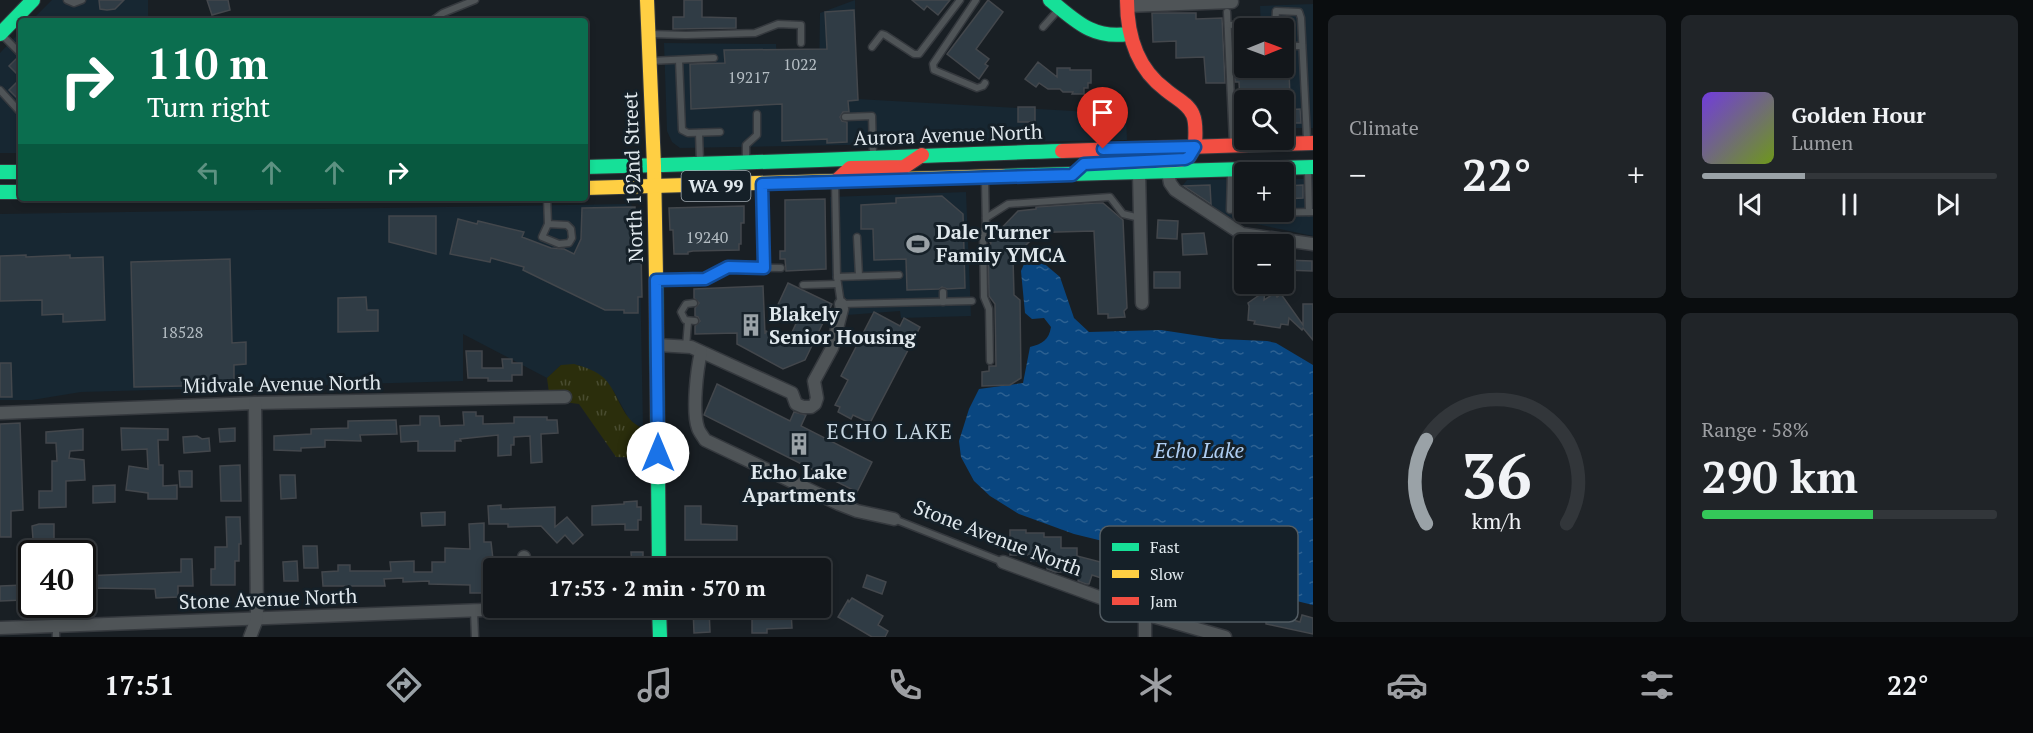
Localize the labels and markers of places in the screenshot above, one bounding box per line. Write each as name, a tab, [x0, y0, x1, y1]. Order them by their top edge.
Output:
pin	[1077, 87, 1128, 149]
place label: Dale Turner Family YMCA	[936, 218, 1066, 268]
sports icon: Dale Turner Family YMCA	[905, 231, 931, 257]
place label: Blakely Senior Housing	[769, 300, 917, 350]
building icon: Blakely Senior Housing	[738, 312, 764, 338]
building icon: Echo Lake Apartments	[786, 431, 812, 457]
place label: Echo Lake Apartments	[742, 458, 856, 508]

